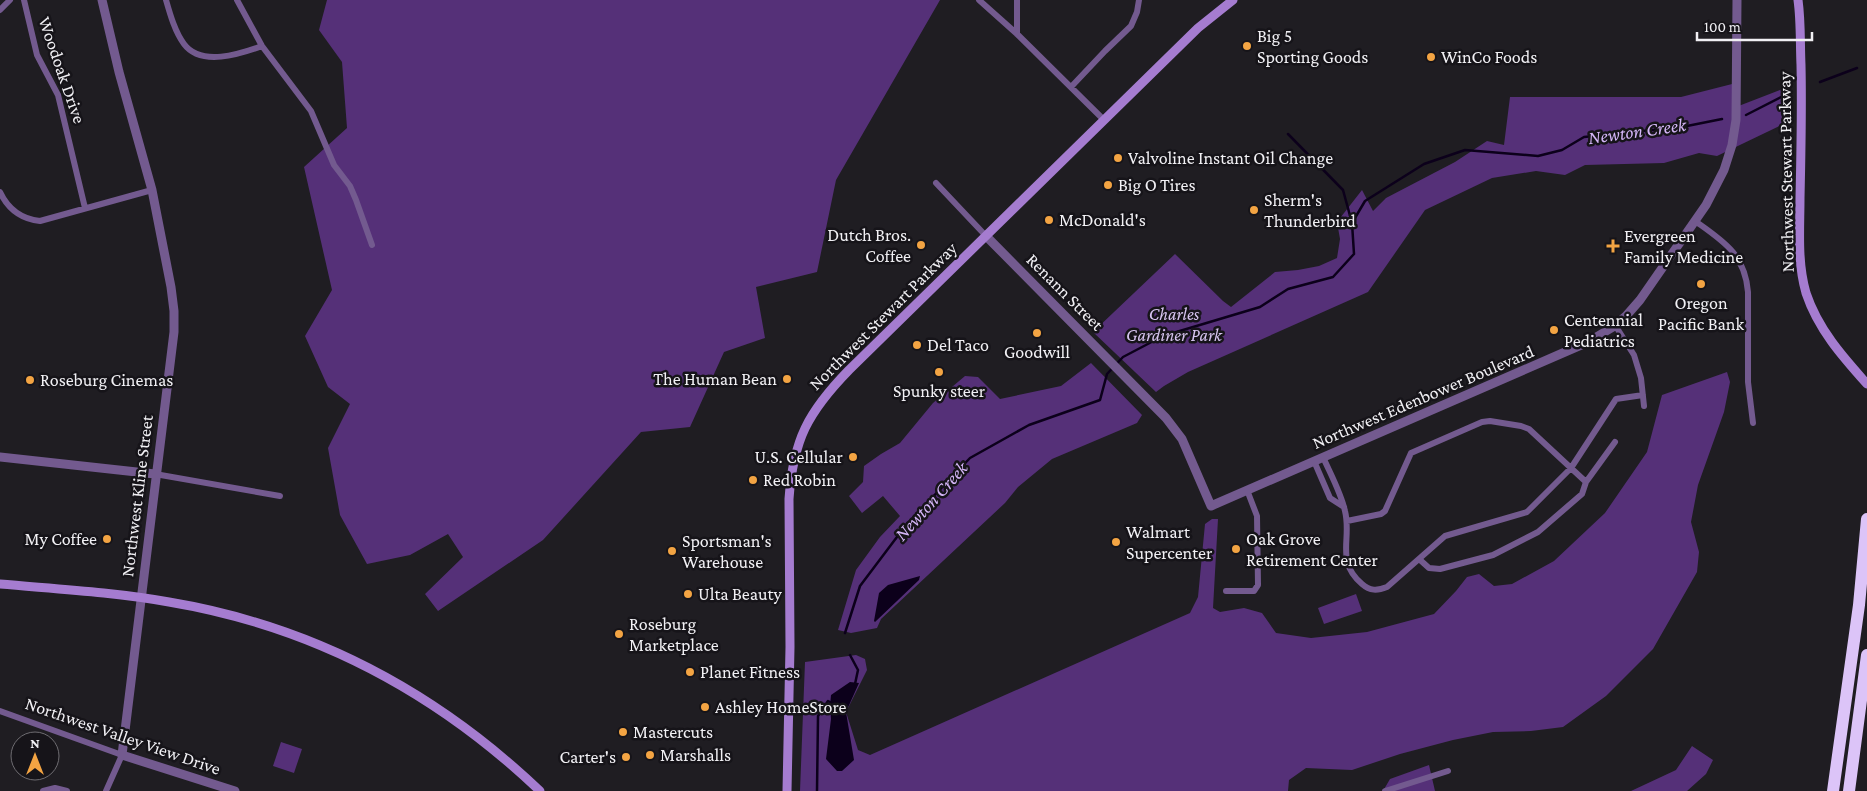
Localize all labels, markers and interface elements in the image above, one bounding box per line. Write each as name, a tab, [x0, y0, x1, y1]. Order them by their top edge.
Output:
scale bar	[1697, 10, 1812, 42]
street label: Woodoak Drive	[34, 14, 90, 126]
text: 100 m	[1704, 19, 1741, 35]
place label: Big 5 Sporting Goods	[1257, 26, 1368, 67]
marker: Big 5 Sporting Goods	[1241, 40, 1253, 52]
place label: WinCo Foods	[1441, 47, 1537, 67]
marker: WinCo Foods	[1425, 51, 1437, 63]
street label: Northwest Stewart Parkway	[1774, 71, 1798, 273]
water label: Newton Creek	[1587, 114, 1688, 148]
place label: Valvoline Instant Oil Change	[1128, 148, 1333, 168]
marker: Valvoline Instant Oil Change	[1112, 152, 1124, 164]
place label: Big O Tires	[1118, 175, 1196, 195]
marker: Big O Tires	[1102, 179, 1114, 191]
place label: Sherm's Thunderbird	[1264, 190, 1356, 231]
marker: Sherm's Thunderbird	[1248, 204, 1260, 216]
place label: McDonald's	[1059, 210, 1146, 230]
marker: McDonald's	[1043, 214, 1055, 226]
place label: Dutch Bros. Coffee	[827, 225, 911, 266]
place label: Evergreen Family Medicine	[1624, 226, 1743, 267]
street label: Northwest Stewart Parkway	[805, 237, 962, 394]
marker: Dutch Bros. Coffee	[915, 239, 927, 251]
marker: Evergreen Family Medicine	[1606, 239, 1620, 253]
street label: Renann Street	[1022, 249, 1108, 335]
marker: Oregon Pacific Bank	[1695, 278, 1707, 290]
place label: Oregon Pacific Bank	[1658, 293, 1744, 334]
park label: Charles Gardiner Park	[1126, 304, 1223, 345]
place label: Centennial Pediatrics	[1564, 310, 1643, 351]
marker: Centennial Pediatrics	[1548, 324, 1560, 336]
marker: Goodwill	[1031, 327, 1043, 339]
place label: Del Taco	[927, 335, 989, 355]
marker: Del Taco	[911, 339, 923, 351]
street label: Northwest Edenbower Boulevard	[1309, 341, 1537, 453]
place label: Goodwill	[1004, 342, 1070, 362]
marker: Spunky steer	[933, 366, 945, 378]
place label: The Human Bean	[653, 369, 777, 389]
place label: Roseburg Cinemas	[40, 370, 173, 390]
marker: The Human Bean	[781, 373, 793, 385]
marker: Roseburg Cinemas	[24, 374, 36, 386]
place label: Spunky steer	[893, 381, 986, 401]
street label: Northwest Kline Street	[117, 413, 157, 578]
place label: U.S. Cellular	[754, 447, 844, 467]
marker: U.S. Cellular	[847, 451, 859, 463]
water label: Newton Creek	[890, 457, 972, 545]
place label: Red Robin	[763, 470, 836, 490]
marker: Red Robin	[747, 474, 759, 486]
place label: Walmart Supercenter	[1126, 522, 1213, 563]
place label: My Coffee	[25, 529, 97, 549]
place label: Oak Grove Retirement Center	[1246, 529, 1378, 570]
place label: Sportsman's Warehouse	[682, 531, 772, 572]
marker: My Coffee	[101, 533, 113, 545]
marker: Walmart Supercenter	[1110, 536, 1122, 548]
marker: Oak Grove Retirement Center	[1230, 543, 1242, 555]
marker: Sportsman's Warehouse	[666, 545, 678, 557]
place label: Ulta Beauty	[698, 584, 782, 604]
marker: Ulta Beauty	[682, 588, 694, 600]
place label: Roseburg Marketplace	[629, 614, 719, 655]
marker: Roseburg Marketplace	[613, 628, 625, 640]
place label: Planet Fitness	[700, 662, 800, 682]
marker: Planet Fitness	[684, 666, 696, 678]
street label: Northwest Valley View Drive	[22, 692, 224, 780]
place label: Ashley HomeStore	[715, 697, 847, 717]
marker: Ashley HomeStore	[699, 701, 711, 713]
place label: Mastercuts	[633, 722, 713, 742]
marker: Mastercuts	[617, 726, 629, 738]
north arrow	[10, 731, 60, 781]
place label: Marshalls	[660, 745, 731, 765]
place label: Carter's	[559, 747, 616, 767]
marker: Marshalls	[644, 749, 656, 761]
marker: Carter's	[620, 751, 632, 763]

